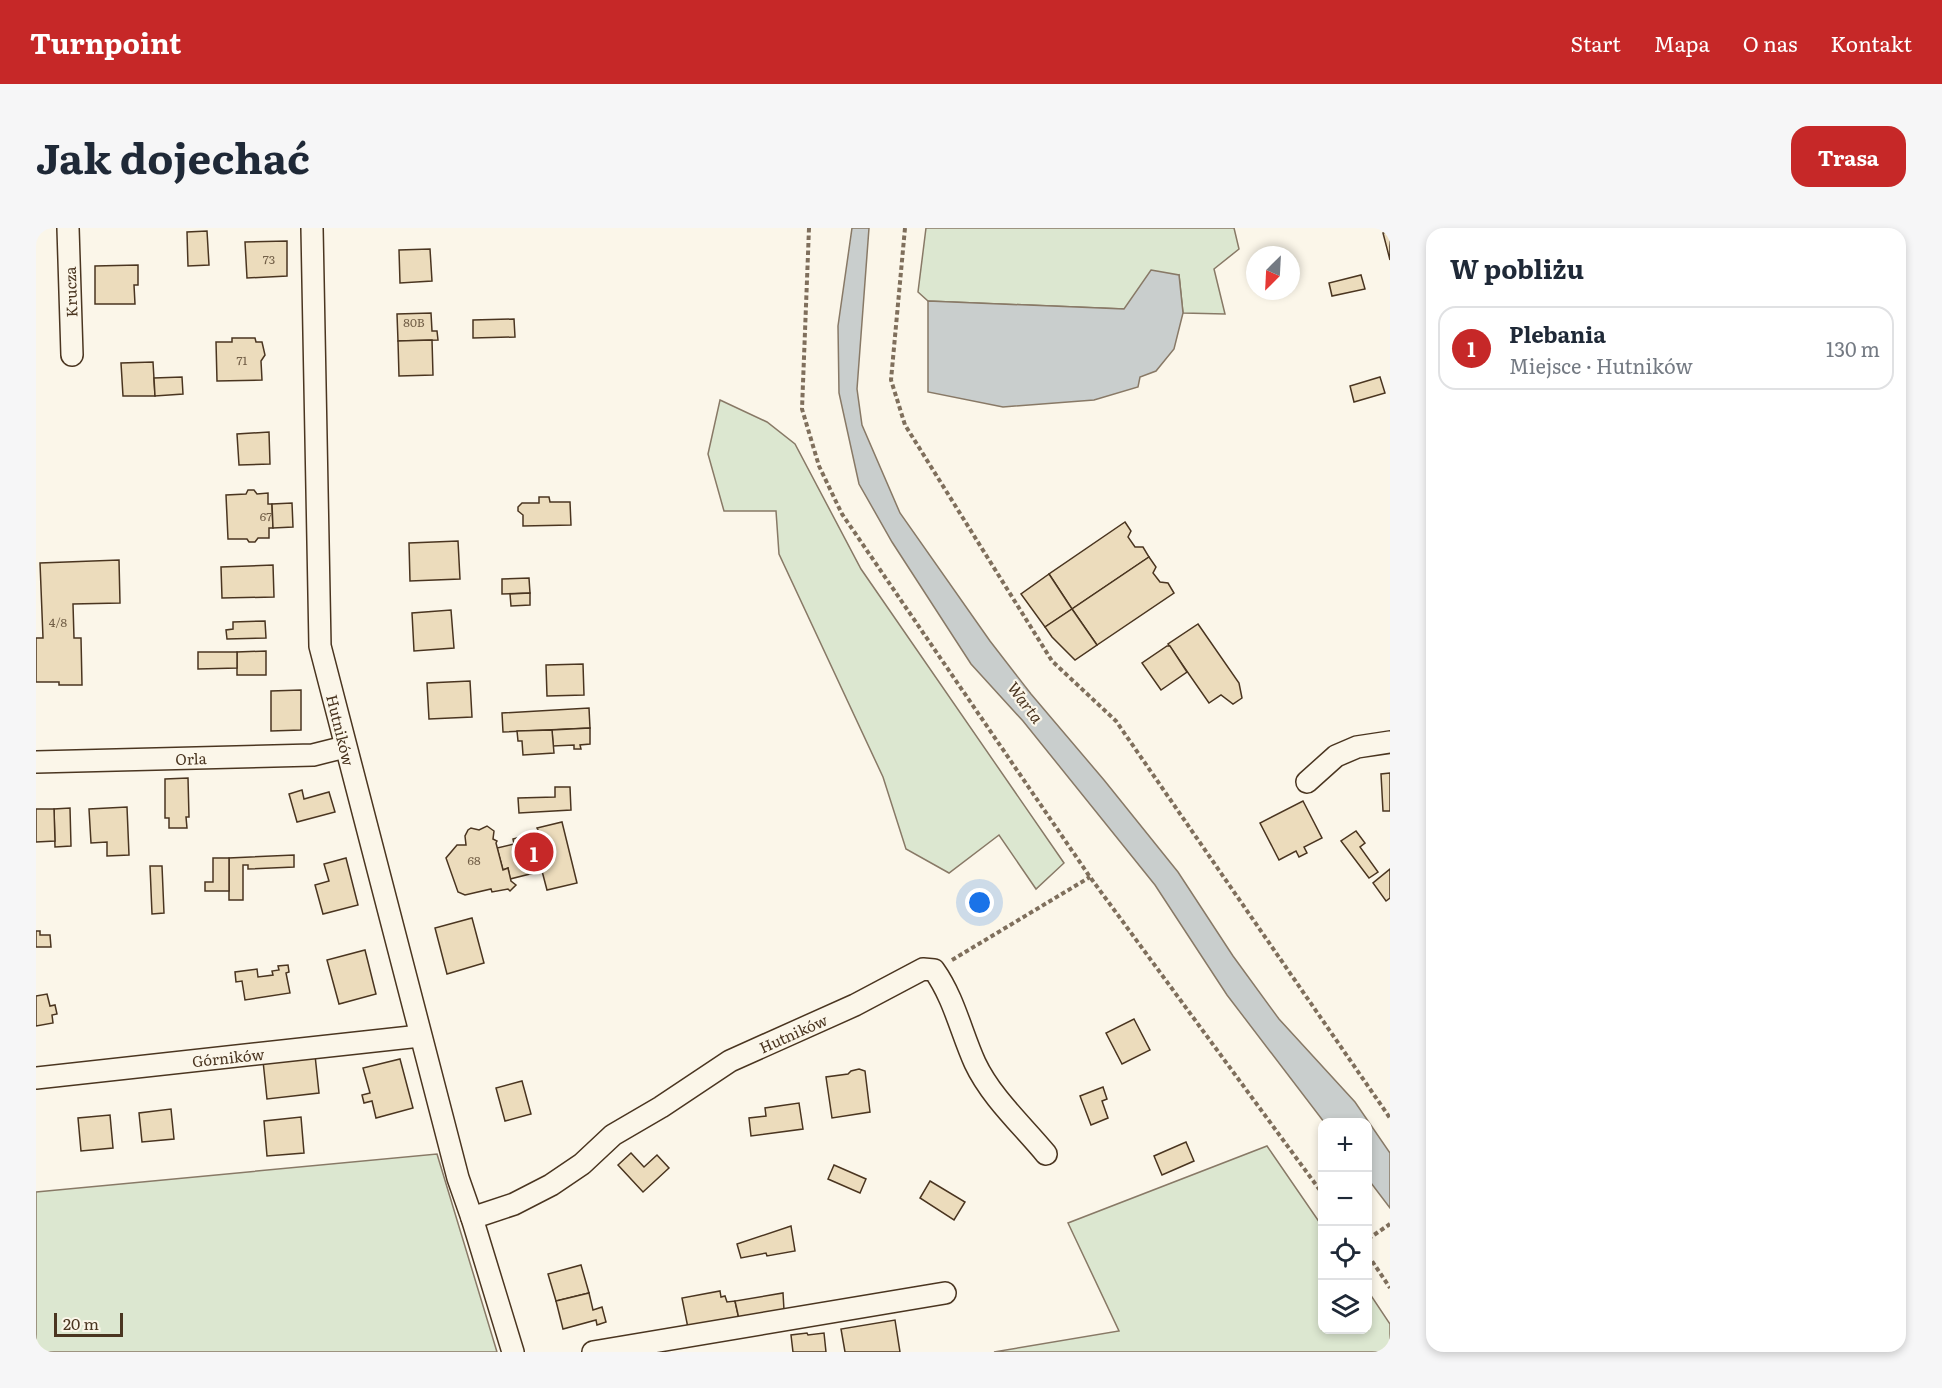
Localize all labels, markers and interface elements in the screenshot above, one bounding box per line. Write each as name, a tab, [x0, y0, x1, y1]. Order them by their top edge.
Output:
text: Turnpoint	[30, 21, 181, 63]
text: Start	[1571, 27, 1621, 58]
text: Mapa	[1654, 27, 1710, 58]
text: O nas	[1743, 27, 1797, 58]
text: Kontakt	[1830, 27, 1912, 58]
text: Jak dojechać	[36, 125, 310, 187]
button: Trasa	[1791, 126, 1906, 187]
north arrow	[1246, 246, 1300, 300]
text: W pobliżu	[1450, 248, 1584, 287]
house number: 73	[263, 250, 275, 268]
street label: Krucza	[58, 265, 82, 318]
house number: 80B	[403, 313, 425, 331]
text: Plebania	[1509, 317, 1606, 350]
text: 1	[1467, 333, 1476, 363]
text: 130 m	[1826, 333, 1880, 363]
text: Miejsce · Hutników	[1509, 350, 1693, 380]
house number: 71	[237, 351, 248, 369]
house number: 67	[260, 507, 272, 525]
house number: 4/8	[49, 613, 68, 631]
water label: Warta	[1002, 676, 1050, 729]
street label: Hutników	[321, 692, 361, 768]
street label: Orla	[175, 746, 208, 770]
pin: 1	[514, 830, 554, 874]
house number: 68	[467, 851, 481, 869]
your location	[965, 888, 994, 917]
street label: Hutników	[755, 1008, 831, 1058]
street label: Górników	[191, 1042, 265, 1072]
map controls	[1318, 1118, 1372, 1334]
button: +	[1318, 1118, 1372, 1172]
button: −	[1318, 1172, 1372, 1226]
button: locate	[1318, 1226, 1372, 1280]
button: layers	[1318, 1280, 1372, 1334]
scale bar	[54, 1310, 123, 1338]
text: 20 m	[63, 1311, 99, 1335]

